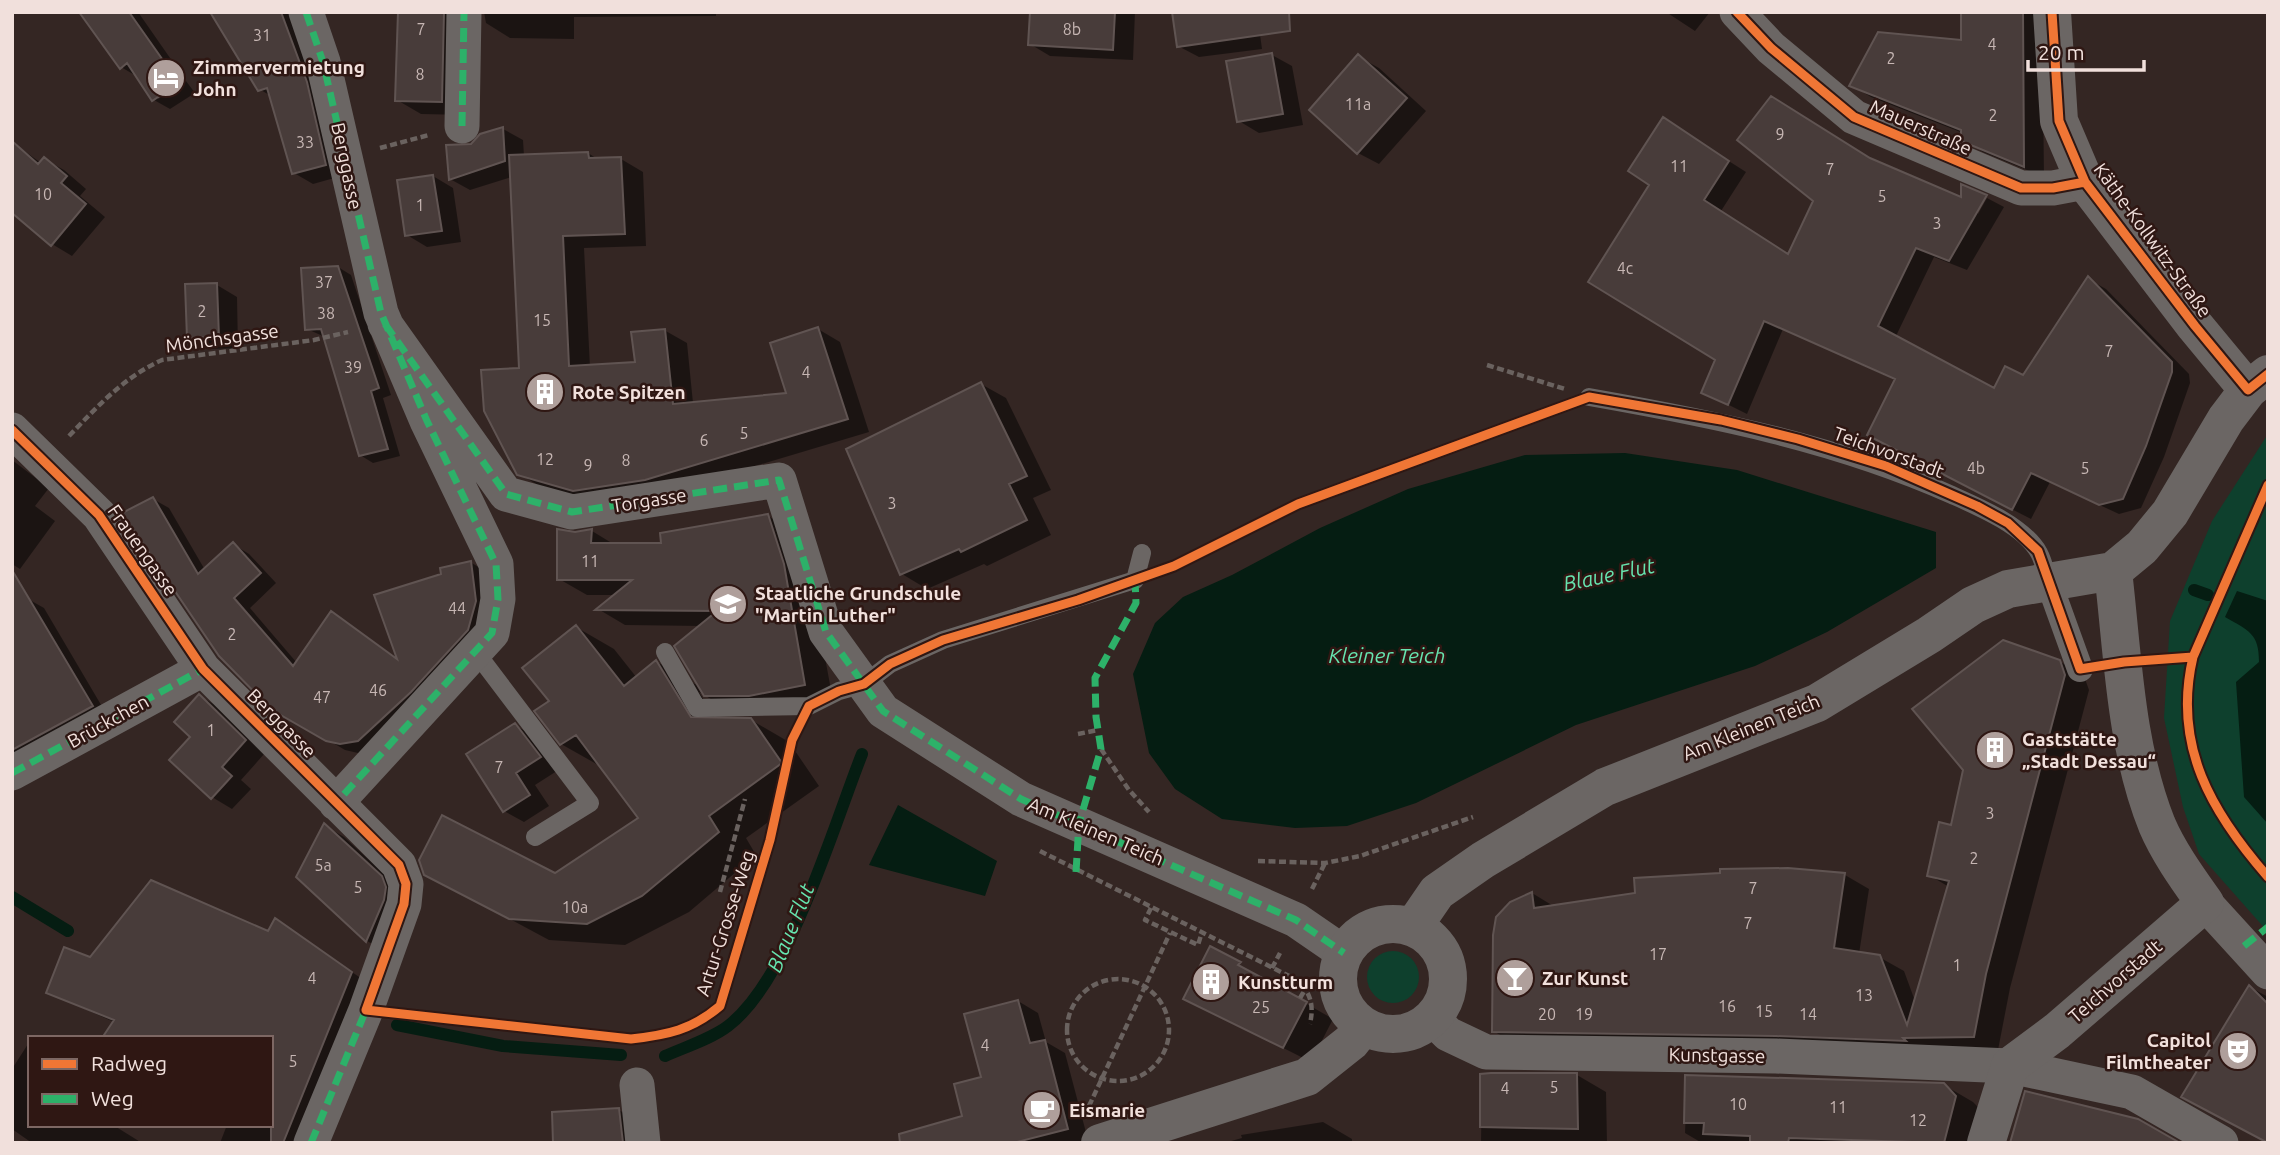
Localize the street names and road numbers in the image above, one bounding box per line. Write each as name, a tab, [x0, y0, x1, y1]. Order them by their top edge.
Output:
street label: Mauerstraße	[1867, 95, 1975, 159]
street label: Berggasse	[327, 121, 367, 211]
street label: Käthe-Kollwitz-Straße	[2090, 159, 2216, 321]
street label: Mönchsgasse	[164, 319, 280, 357]
street label: Teichvorstadt	[1831, 422, 1948, 482]
street label: Torgasse	[610, 483, 688, 517]
street label: Frauengasse	[103, 500, 183, 600]
street label: Berggasse	[243, 684, 321, 762]
street label: Brückchen	[64, 690, 152, 752]
street label: Am Kleinen Teich	[1679, 690, 1823, 764]
street label: Am Kleinen Teich	[1025, 792, 1167, 870]
street label: Artur-Grosse-Weg	[691, 847, 759, 999]
street label: Teichvorstadt	[2064, 934, 2166, 1027]
street label: Kunstgasse	[1669, 1043, 1765, 1067]

